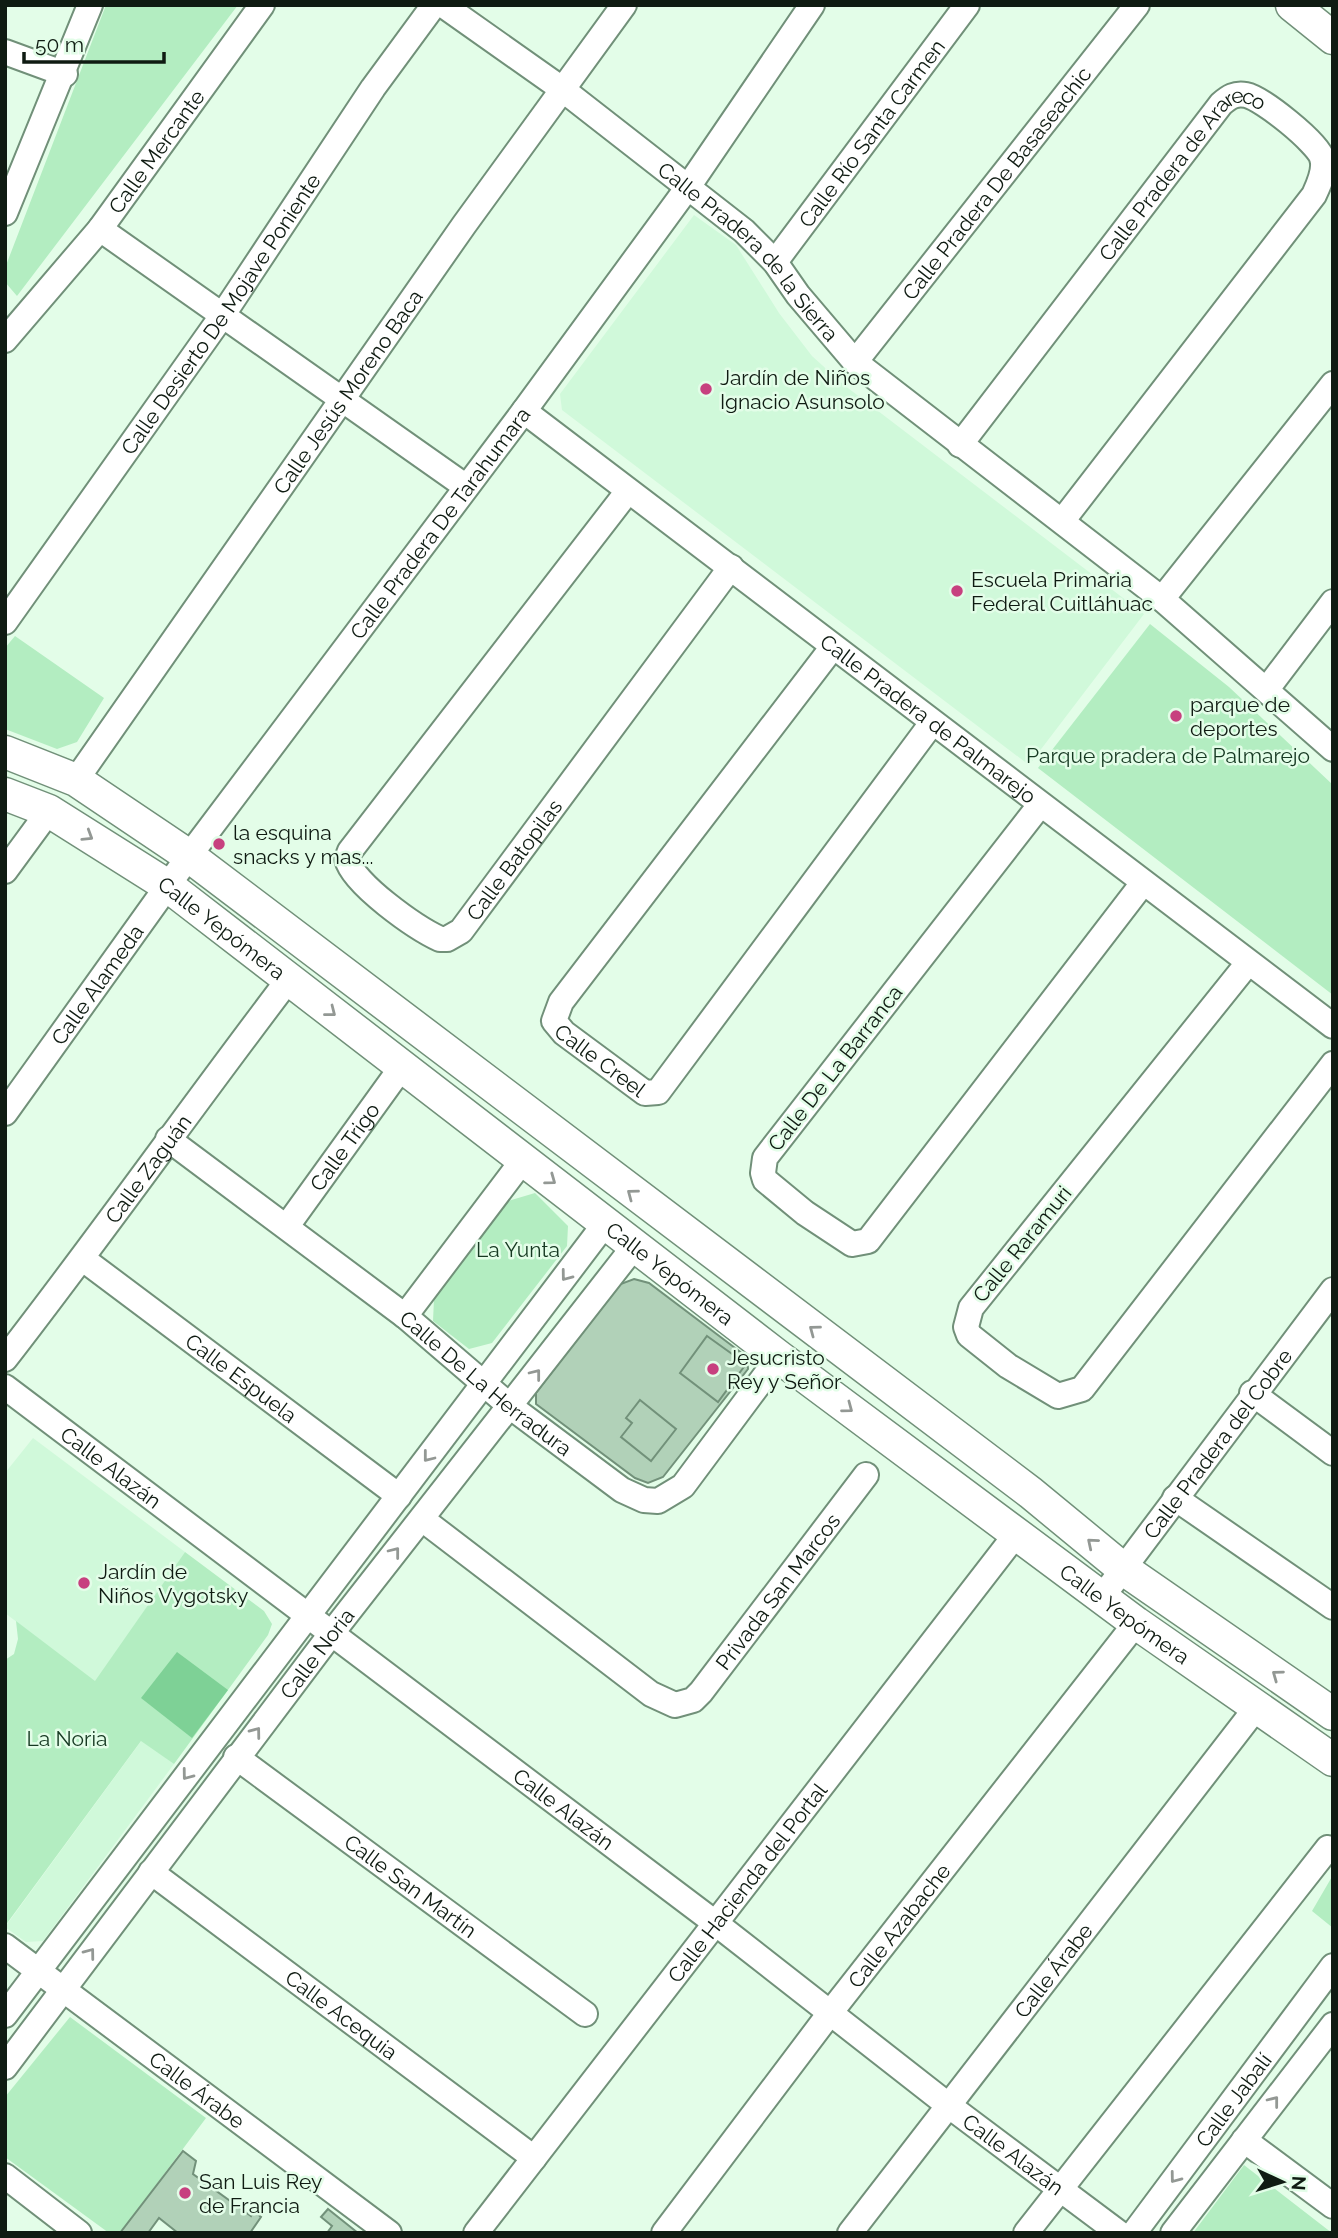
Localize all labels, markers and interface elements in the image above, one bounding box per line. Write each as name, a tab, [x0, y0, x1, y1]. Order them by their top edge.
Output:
scale bar	[24, 21, 164, 65]
text: 50 m	[35, 32, 84, 57]
street label: Calle Río Santa Carmen	[793, 34, 950, 232]
street label: Calle Pradera De Basaseachic	[897, 62, 1096, 305]
street label: Calle Pradera de Arareco	[1093, 81, 1271, 265]
street label: Calle Mercante	[103, 84, 209, 218]
street label: Calle Pradera de la Sierra	[653, 156, 844, 346]
street label: Calle Desierto De Mojave Poniente	[115, 169, 325, 459]
street label: Calle Jesús Moreno Baca	[268, 285, 428, 498]
place label: Jardín de Niños Ignacio Asunsolo	[720, 365, 885, 414]
marker: Jardín de Niños Ignacio Asunsolo	[698, 381, 714, 397]
street label: Calle Pradera De Tarahumara	[344, 402, 535, 644]
place label: Escuela Primaria Federal Cuitláhuac	[971, 567, 1153, 616]
marker: Escuela Primaria Federal Cuitláhuac	[949, 583, 965, 599]
street label: Calle Pradera de Palmarejo	[816, 628, 1041, 808]
place label: parque de deportes	[1190, 692, 1290, 741]
marker: parque de deportes	[1168, 708, 1184, 724]
park label: Parque pradera de Palmarejo	[1026, 743, 1310, 768]
street label: Calle Batopilas	[461, 794, 567, 925]
place label: la esquina snacks y mas...	[233, 820, 373, 869]
one-way arrow	[80, 827, 93, 840]
marker: la esquina snacks y mas...	[211, 836, 227, 852]
street label: Calle Yepómera	[154, 871, 291, 985]
street label: Calle Alameda	[46, 920, 148, 1049]
street label: Calle De La Barranca	[763, 980, 907, 1156]
one-way arrow	[323, 1004, 336, 1017]
street label: Calle Creel	[549, 1019, 651, 1102]
street label: Calle Trigo	[304, 1098, 385, 1196]
street label: Calle Zaguán	[100, 1109, 196, 1228]
one-way arrow	[543, 1172, 555, 1185]
street label: Calle Raramuri	[967, 1181, 1077, 1307]
one-way arrow	[627, 1189, 640, 1202]
street label: Calle Yepómera	[602, 1216, 739, 1330]
park label: La Yunta	[476, 1237, 560, 1262]
one-way arrow	[562, 1268, 575, 1281]
street label: Calle De La Herradura	[395, 1305, 577, 1461]
one-way arrow	[809, 1326, 822, 1338]
street label: Calle Espuela	[181, 1328, 302, 1428]
street label: Calle Pradera del Cobre	[1138, 1344, 1297, 1544]
place label: Jesucristo Rey y Señor	[727, 1345, 842, 1394]
marker: Jesucristo Rey y Señor	[705, 1361, 721, 1377]
one-way arrow	[528, 1369, 541, 1381]
one-way arrow	[840, 1399, 853, 1412]
street label: Calle Alazán	[56, 1421, 166, 1513]
one-way arrow	[424, 1449, 437, 1462]
street label: Privada San Marcos	[710, 1508, 845, 1675]
one-way arrow	[1087, 1539, 1099, 1552]
one-way arrow	[387, 1548, 400, 1560]
street label: Calle Yepómera	[1055, 1558, 1195, 1669]
place label: Jardín de Niños Vygotsky	[98, 1559, 248, 1608]
marker: Jardín de Niños Vygotsky	[76, 1575, 92, 1591]
street label: Calle Noria	[274, 1603, 359, 1703]
one-way arrow	[1272, 1671, 1285, 1683]
park label: La Noria	[27, 1726, 107, 1751]
one-way arrow	[247, 1727, 260, 1739]
street label: Calle Alazán	[508, 1763, 619, 1855]
one-way arrow	[183, 1767, 196, 1780]
street label: Calle Hacienda del Portal	[662, 1778, 832, 1987]
street label: Calle San Martín	[340, 1829, 482, 1943]
street label: Calle Azabache	[842, 1858, 955, 1992]
street label: Calle Árabe	[1009, 1918, 1097, 2023]
one-way arrow	[81, 1948, 94, 1961]
street label: Calle Acequia	[281, 1964, 403, 2064]
street label: Calle Árabe	[145, 2046, 250, 2133]
street label: Calle Jabalí	[1190, 2048, 1277, 2152]
one-way arrow	[1266, 2096, 1279, 2108]
street label: Calle Alazán	[958, 2108, 1069, 2200]
north arrow	[1247, 2147, 1317, 2217]
place label: San Luis Rey de Francia	[199, 2169, 322, 2218]
one-way arrow	[1171, 2170, 1183, 2183]
text: N	[1287, 2175, 1310, 2191]
marker: San Luis Rey de Francia	[177, 2185, 193, 2201]

